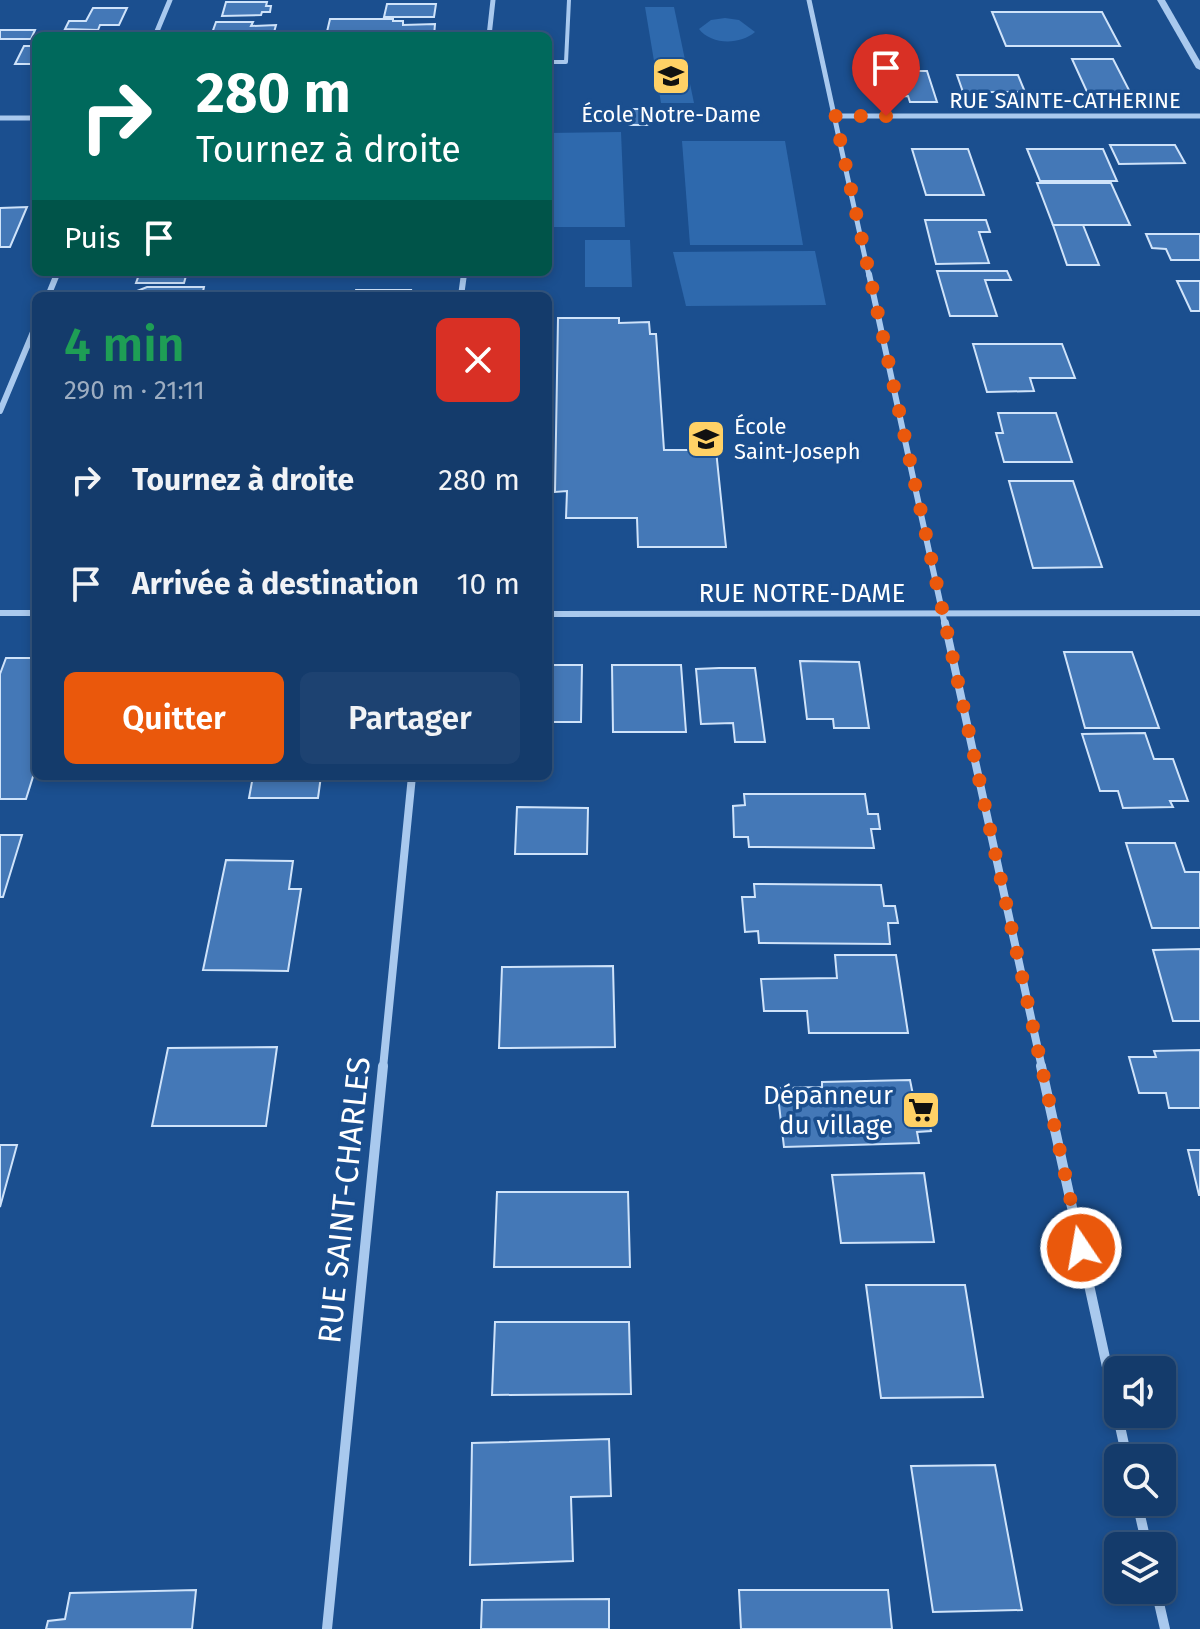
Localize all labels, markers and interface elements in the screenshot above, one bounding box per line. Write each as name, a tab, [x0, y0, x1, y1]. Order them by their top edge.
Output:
pin	[852, 34, 920, 116]
icon: arrive	[864, 46, 908, 90]
school or university icon: École Notre-Dame	[650, 55, 692, 97]
text: 280 m	[196, 60, 351, 127]
icon: right	[64, 64, 168, 168]
street label: RUE SAINTE-CATHERINE	[949, 87, 1181, 114]
place label: École Notre-Dame	[581, 101, 761, 128]
text: Tournez à droite	[196, 128, 461, 172]
icon: arrive	[137, 216, 181, 260]
text: Puis	[64, 220, 121, 256]
text: 4 min	[64, 316, 184, 374]
button: close	[436, 318, 520, 402]
text: 290 m · 21:11	[64, 375, 205, 406]
place label: École Saint-Joseph	[734, 413, 861, 465]
school or university icon: École Saint-Joseph	[685, 418, 727, 460]
icon: right	[64, 458, 108, 502]
text: Tournez à droite	[132, 462, 354, 498]
text: 280 m	[438, 462, 520, 498]
icon: arrive	[64, 562, 108, 606]
text: Arrivée à destination	[132, 566, 419, 602]
text: 10 m	[457, 566, 520, 602]
street label: RUE NOTRE-DAME	[699, 578, 905, 609]
button: Quitter	[64, 672, 284, 764]
button: Partager	[300, 672, 520, 764]
street label: RUE SAINT-CHARLES	[310, 1055, 378, 1345]
place label: Dépanneur du village	[763, 1080, 893, 1141]
supermarket icon: Dépanneur du village	[900, 1089, 942, 1131]
position arrow	[1039, 1206, 1123, 1290]
map controls	[1104, 1356, 1176, 1604]
button: sound	[1104, 1356, 1176, 1428]
button: search	[1104, 1444, 1176, 1516]
button: layers	[1104, 1532, 1176, 1604]

